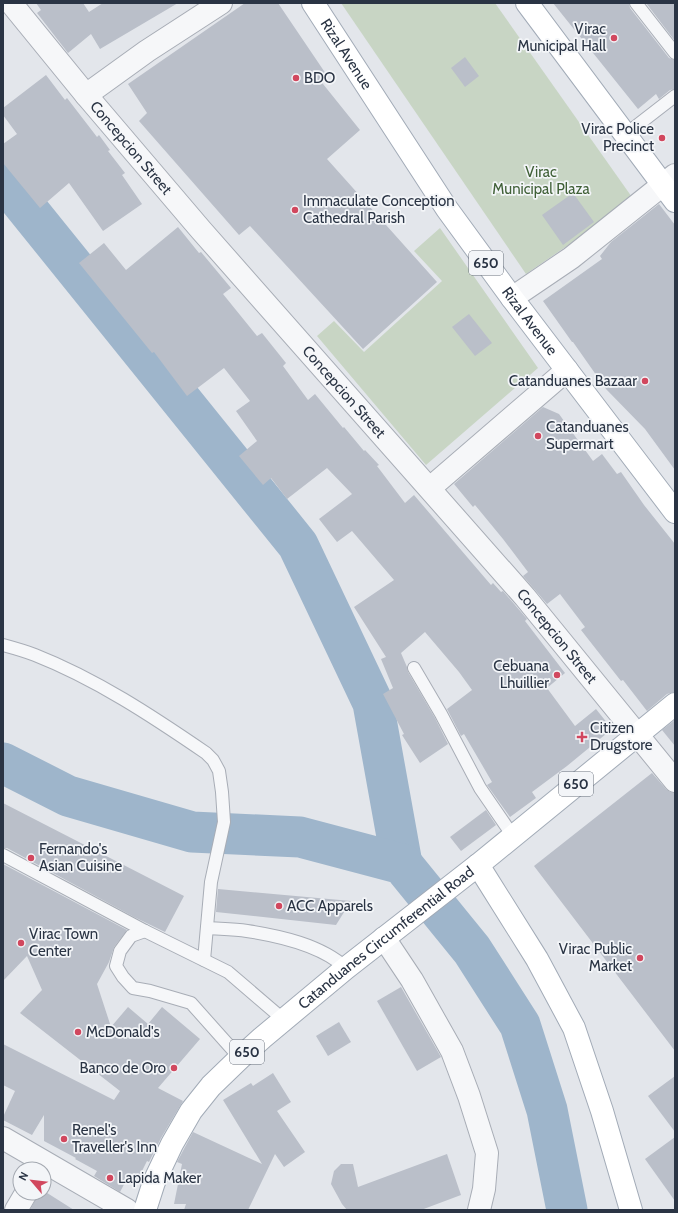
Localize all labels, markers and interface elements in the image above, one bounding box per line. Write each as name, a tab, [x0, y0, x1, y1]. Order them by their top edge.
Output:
street label: Rizal Avenue	[317, 15, 376, 93]
place label: Virac Municipal Hall	[517, 20, 606, 55]
marker: Virac Municipal Hall	[609, 33, 619, 43]
place label: BDO	[304, 69, 335, 87]
marker: BDO	[291, 73, 301, 83]
street label: Concepcion Street	[86, 97, 176, 198]
place label: Virac Police Precinct	[581, 120, 654, 155]
marker: Virac Police Precinct	[657, 133, 667, 143]
park label: Virac Municipal Plaza	[492, 163, 590, 198]
place label: Immaculate Conception Cathedral Parish	[303, 192, 455, 227]
marker: Immaculate Conception Cathedral Parish	[290, 205, 300, 215]
road number: 650	[469, 251, 503, 275]
street label: Rizal Avenue	[498, 283, 561, 359]
street label: Concepcion Street	[298, 342, 389, 442]
place label: Catanduanes Bazaar	[509, 372, 637, 390]
marker: Catanduanes Bazaar	[640, 376, 650, 386]
place label: Catanduanes Supermart	[546, 418, 629, 453]
marker: Catanduanes Supermart	[533, 431, 543, 441]
street label: Concepcion Street	[513, 585, 601, 687]
place label: Cebuana Lhuillier	[493, 657, 550, 692]
marker: Cebuana Lhuillier	[552, 670, 562, 680]
place label: Citizen Drugstore	[590, 719, 653, 754]
marker: Citizen Drugstore	[577, 732, 587, 742]
road number: 650	[559, 772, 593, 796]
place label: Fernando's Asian Cuisine	[39, 840, 122, 875]
marker: Fernando's Asian Cuisine	[26, 853, 36, 863]
street label: Catanduanes Circumferential Road	[294, 863, 477, 1013]
place label: ACC Apparels	[287, 897, 373, 915]
marker: ACC Apparels	[274, 901, 284, 911]
place label: Virac Town Center	[29, 925, 98, 960]
marker: Virac Town Center	[16, 938, 26, 948]
place label: Virac Public Market	[559, 940, 632, 975]
marker: Virac Public Market	[635, 953, 645, 963]
place label: McDonald's	[86, 1023, 160, 1041]
marker: McDonald's	[73, 1027, 83, 1037]
road number: 650	[230, 1040, 264, 1064]
place label: Banco de Oro	[80, 1059, 166, 1077]
marker: Banco de Oro	[169, 1063, 179, 1073]
place label: Renel's Traveller's Inn	[72, 1121, 157, 1156]
marker: Renel's Traveller's Inn	[59, 1134, 69, 1144]
north arrow	[12, 1161, 52, 1201]
place label: Lapida Maker	[118, 1169, 202, 1187]
text: N	[15, 1170, 31, 1183]
marker: Lapida Maker	[105, 1173, 115, 1183]

